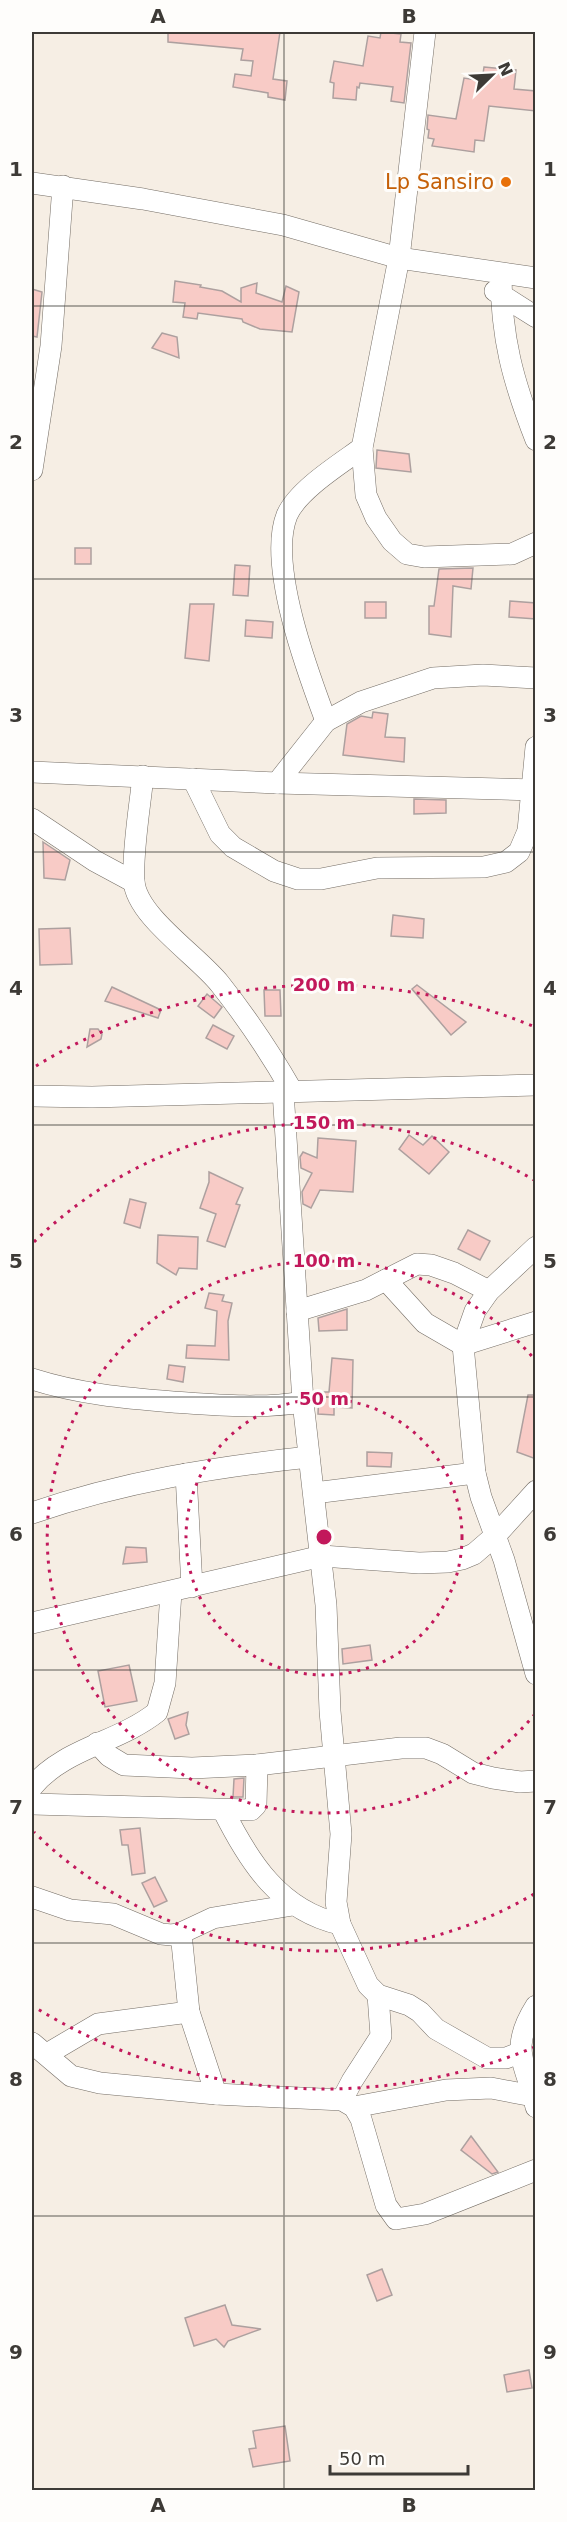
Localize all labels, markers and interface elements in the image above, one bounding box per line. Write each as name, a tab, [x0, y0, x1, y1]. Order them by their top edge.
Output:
text: A	[150, 4, 166, 28]
text: B	[401, 4, 417, 28]
north arrow	[462, 45, 522, 105]
text: N	[494, 59, 517, 79]
text: 1	[9, 157, 23, 181]
text: 1	[543, 157, 557, 181]
place label: Lp Sansiro	[385, 170, 494, 194]
marker: Lp Sansiro	[499, 175, 513, 189]
text: 2	[9, 430, 23, 454]
text: 2	[543, 430, 557, 454]
text: 3	[9, 703, 23, 727]
text: 3	[543, 703, 557, 727]
text: 200 m	[293, 974, 355, 995]
text: 4	[9, 976, 23, 1000]
text: 4	[543, 976, 557, 1000]
text: 150 m	[293, 1112, 355, 1133]
text: 5	[9, 1249, 23, 1273]
text: 5	[543, 1249, 557, 1273]
text: 100 m	[293, 1250, 355, 1271]
text: 50 m	[299, 1388, 349, 1409]
text: 6	[9, 1522, 23, 1546]
text: 6	[543, 1522, 557, 1546]
centre of rings	[314, 1527, 334, 1547]
text: 7	[9, 1795, 23, 1819]
text: 7	[543, 1795, 557, 1819]
text: 8	[9, 2067, 23, 2091]
text: 8	[543, 2067, 557, 2091]
text: 9	[9, 2340, 23, 2364]
text: 9	[543, 2340, 557, 2364]
scale bar	[330, 2438, 468, 2476]
text: 50 m	[339, 2448, 385, 2469]
text: A	[150, 2493, 166, 2517]
text: B	[401, 2493, 417, 2517]

